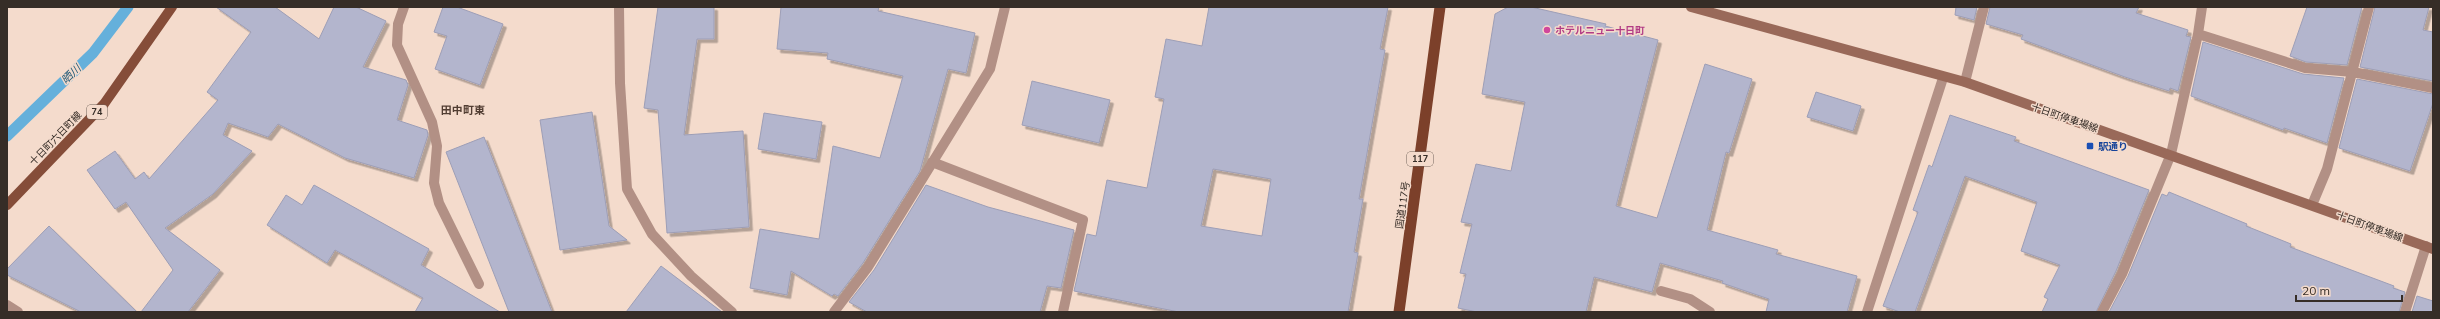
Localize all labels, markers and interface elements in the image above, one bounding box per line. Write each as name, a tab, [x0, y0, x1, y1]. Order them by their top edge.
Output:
place label: ホテルニュー十日町	[1555, 24, 1645, 37]
marker: ホテルニュー十日町	[1542, 25, 1552, 35]
water label: 晒川	[58, 61, 84, 87]
street label: 十日町停車場線	[2030, 100, 2100, 135]
district label: 田中町東	[441, 103, 485, 117]
road number: 74	[87, 105, 107, 119]
street label: 十日町六日町線	[26, 109, 84, 168]
place label: 駅通り	[2098, 140, 2128, 153]
marker: 駅通り	[2085, 141, 2095, 151]
road number: 117	[1407, 152, 1433, 166]
street label: 国道117号	[1393, 180, 1412, 230]
street label: 十日町停車場線	[2335, 208, 2405, 245]
scale bar	[2296, 277, 2402, 303]
text: 20 m	[2302, 283, 2330, 298]

